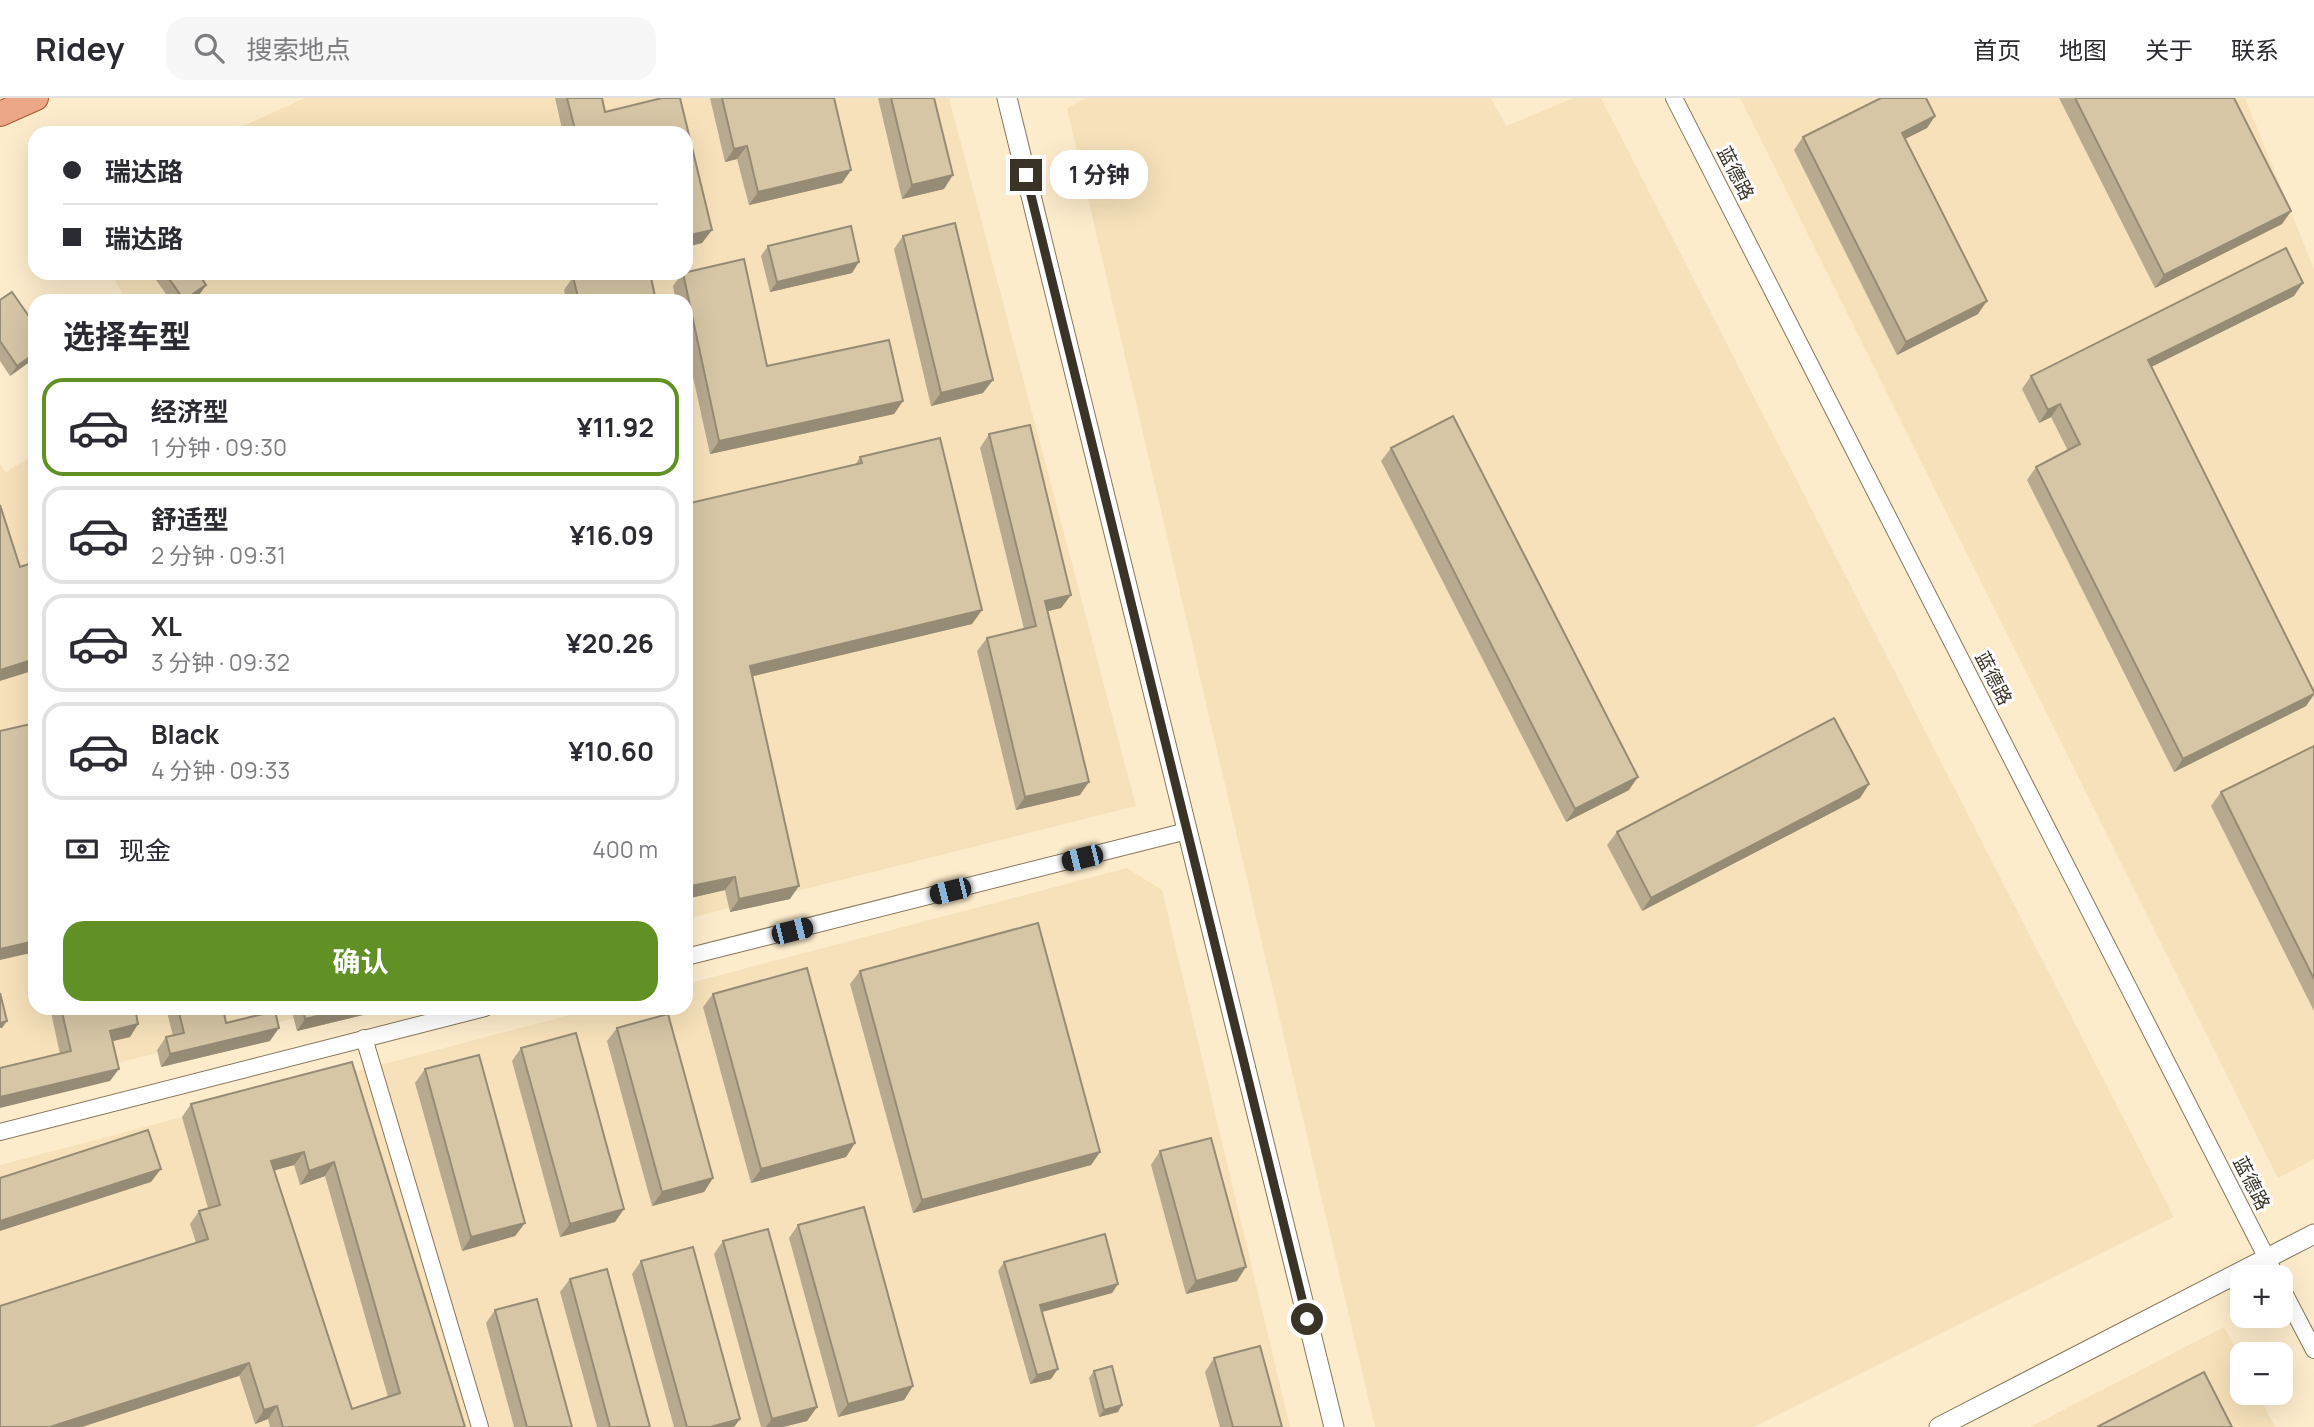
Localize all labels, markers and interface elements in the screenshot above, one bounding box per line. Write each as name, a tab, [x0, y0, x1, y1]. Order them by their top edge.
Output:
search box	[166, 17, 656, 80]
text: Ridey	[35, 26, 124, 71]
icon: search	[190, 29, 228, 67]
text: 搜索地点	[246, 31, 350, 67]
text: 首页	[1973, 33, 2021, 66]
text: 地图	[2059, 33, 2107, 66]
text: 关于	[2145, 33, 2193, 66]
text: 联系	[2231, 33, 2279, 66]
street label: 蓝德路	[1711, 142, 1761, 204]
callout: 1 分钟	[1050, 150, 1148, 200]
text: 瑞达路	[105, 153, 183, 189]
text: 1 分钟	[1069, 158, 1129, 190]
route end	[1010, 159, 1042, 191]
text: 瑞达路	[105, 220, 183, 256]
text: 选择车型	[63, 314, 191, 358]
text: 经济型	[151, 393, 229, 429]
icon: car	[67, 396, 130, 459]
text: ¥11.92	[577, 409, 654, 445]
text: 1 分钟 · 09:30	[151, 431, 287, 463]
text: 舒适型	[151, 501, 229, 537]
icon: car	[67, 504, 130, 567]
text: ¥16.09	[569, 517, 654, 553]
text: 2 分钟 · 09:31	[151, 539, 286, 571]
text: XL	[151, 608, 182, 644]
icon: car	[67, 612, 130, 675]
text: ¥20.26	[566, 625, 654, 661]
text: 3 分钟 · 09:32	[151, 646, 290, 678]
street label: 蓝德路	[1969, 647, 2019, 709]
text: Black	[151, 716, 219, 752]
icon: car	[67, 720, 130, 783]
text: ¥10.60	[568, 733, 654, 769]
text: 4 分钟 · 09:33	[151, 754, 290, 786]
icon: cash	[63, 830, 101, 868]
text: 现金	[119, 832, 171, 868]
text: 400 m	[592, 833, 658, 865]
car	[1060, 843, 1105, 873]
car	[928, 876, 973, 906]
car	[770, 916, 815, 946]
button: 确认	[63, 921, 658, 1001]
street label: 蓝德路	[2227, 1152, 2277, 1214]
map controls	[2230, 1265, 2293, 1405]
button: +	[2230, 1265, 2293, 1328]
route start	[1291, 1303, 1323, 1335]
button: −	[2230, 1342, 2293, 1405]

